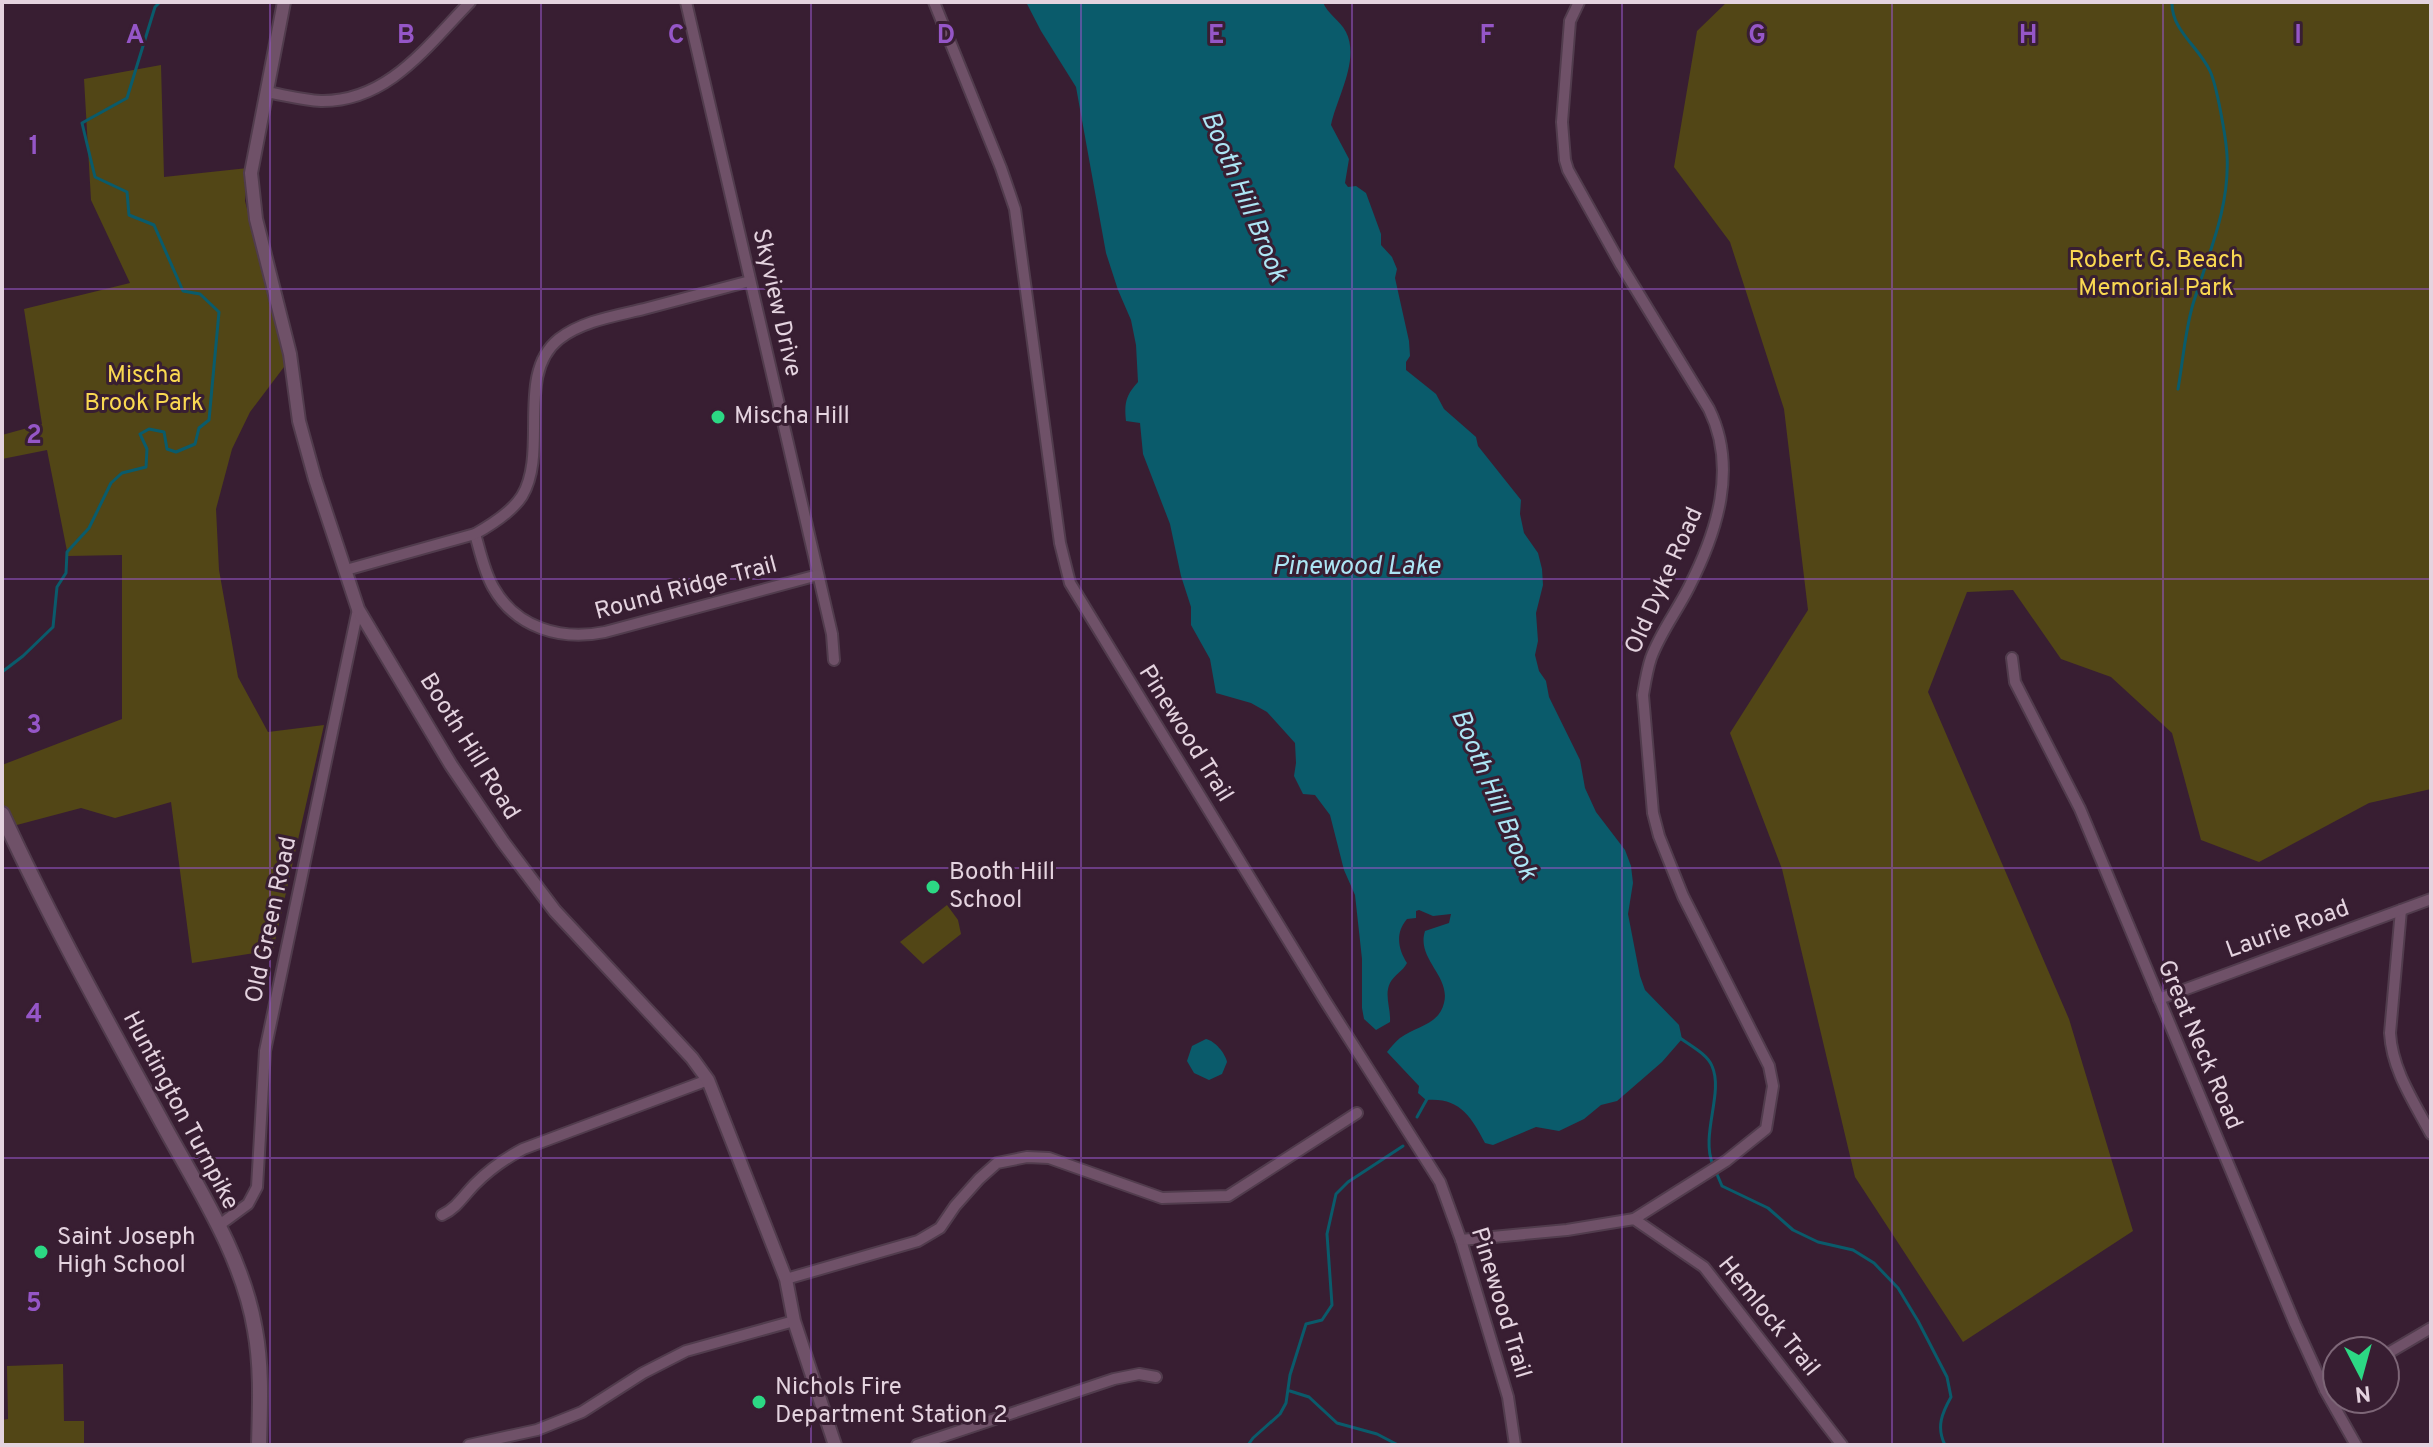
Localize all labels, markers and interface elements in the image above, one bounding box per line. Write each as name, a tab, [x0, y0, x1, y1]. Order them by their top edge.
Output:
text: A	[126, 20, 144, 53]
text: B	[397, 20, 415, 53]
text: C	[668, 20, 684, 53]
text: D	[937, 20, 955, 53]
text: E	[1208, 20, 1224, 53]
text: F	[1480, 20, 1495, 53]
text: G	[1748, 20, 1766, 53]
text: H	[2019, 20, 2037, 53]
text: I	[2294, 20, 2302, 53]
water label: Booth Hill Brook	[1192, 107, 1294, 288]
text: 1	[29, 131, 39, 164]
street label: Skyview Drive	[744, 226, 808, 380]
park label: Robert G. Beach Memorial Park	[2069, 246, 2244, 304]
park label: Mischa Brook Park	[84, 361, 204, 419]
place label: Mischa Hill	[734, 402, 850, 432]
marker: Mischa Hill	[709, 408, 727, 426]
text: 2	[26, 420, 42, 453]
street label: Old Dyke Road	[1619, 503, 1711, 659]
street label: Round Ridge Trail	[591, 550, 781, 628]
water label: Pinewood Lake	[1272, 551, 1441, 584]
street label: Pinewood Trail	[1131, 660, 1239, 808]
street label: Booth Hill Road	[412, 668, 526, 826]
water label: Booth Hill Brook	[1442, 705, 1544, 886]
text: 3	[26, 710, 42, 743]
street label: Old Green Road	[240, 834, 304, 1006]
place label: Booth Hill School	[949, 858, 1055, 916]
marker: Booth Hill School	[924, 878, 942, 896]
street label: Laurie Road	[2222, 894, 2354, 966]
street label: Great Neck Road	[2150, 956, 2248, 1134]
text: 4	[26, 999, 42, 1032]
street label: Huntington Turnpike	[115, 1007, 245, 1215]
place label: Saint Joseph High School	[57, 1223, 195, 1281]
street label: Pinewood Trail	[1463, 1224, 1537, 1382]
marker: Saint Joseph High School	[32, 1243, 50, 1261]
street label: Hemlock Trail	[1711, 1251, 1825, 1383]
text: 5	[26, 1288, 42, 1321]
north arrow	[2321, 1335, 2401, 1415]
place label: Nichols Fire Department Station 2	[775, 1373, 1008, 1431]
text: N	[2354, 1378, 2372, 1407]
marker: Nichols Fire Department Station 2	[750, 1393, 768, 1411]

